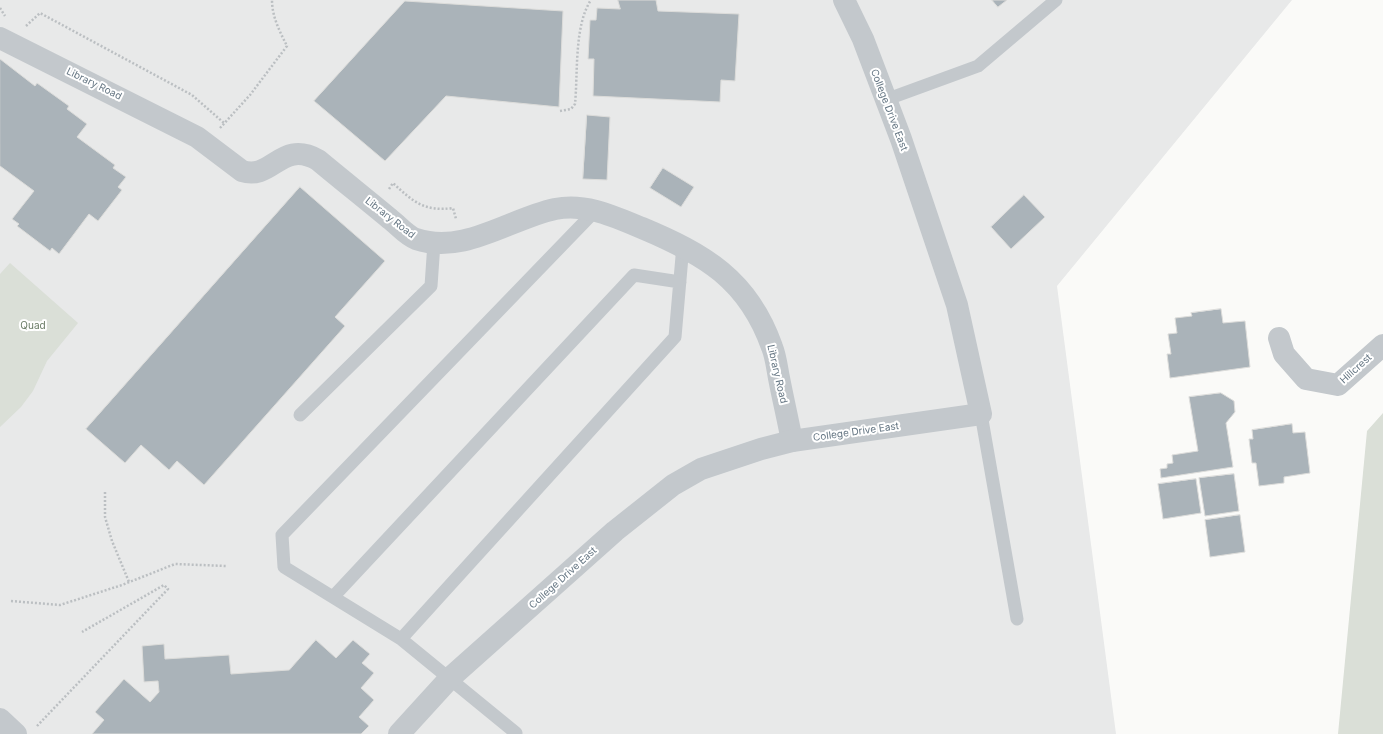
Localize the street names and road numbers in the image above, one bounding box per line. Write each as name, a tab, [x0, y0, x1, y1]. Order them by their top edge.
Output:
street label: Library Road	[64, 65, 124, 103]
street label: College Drive East	[868, 67, 910, 153]
street label: Library Road	[363, 195, 417, 241]
street label: Library Road	[764, 343, 790, 405]
street label: Hillcrest	[1338, 352, 1374, 386]
street label: College Drive East	[812, 420, 900, 444]
street label: College Drive East	[527, 545, 599, 611]

